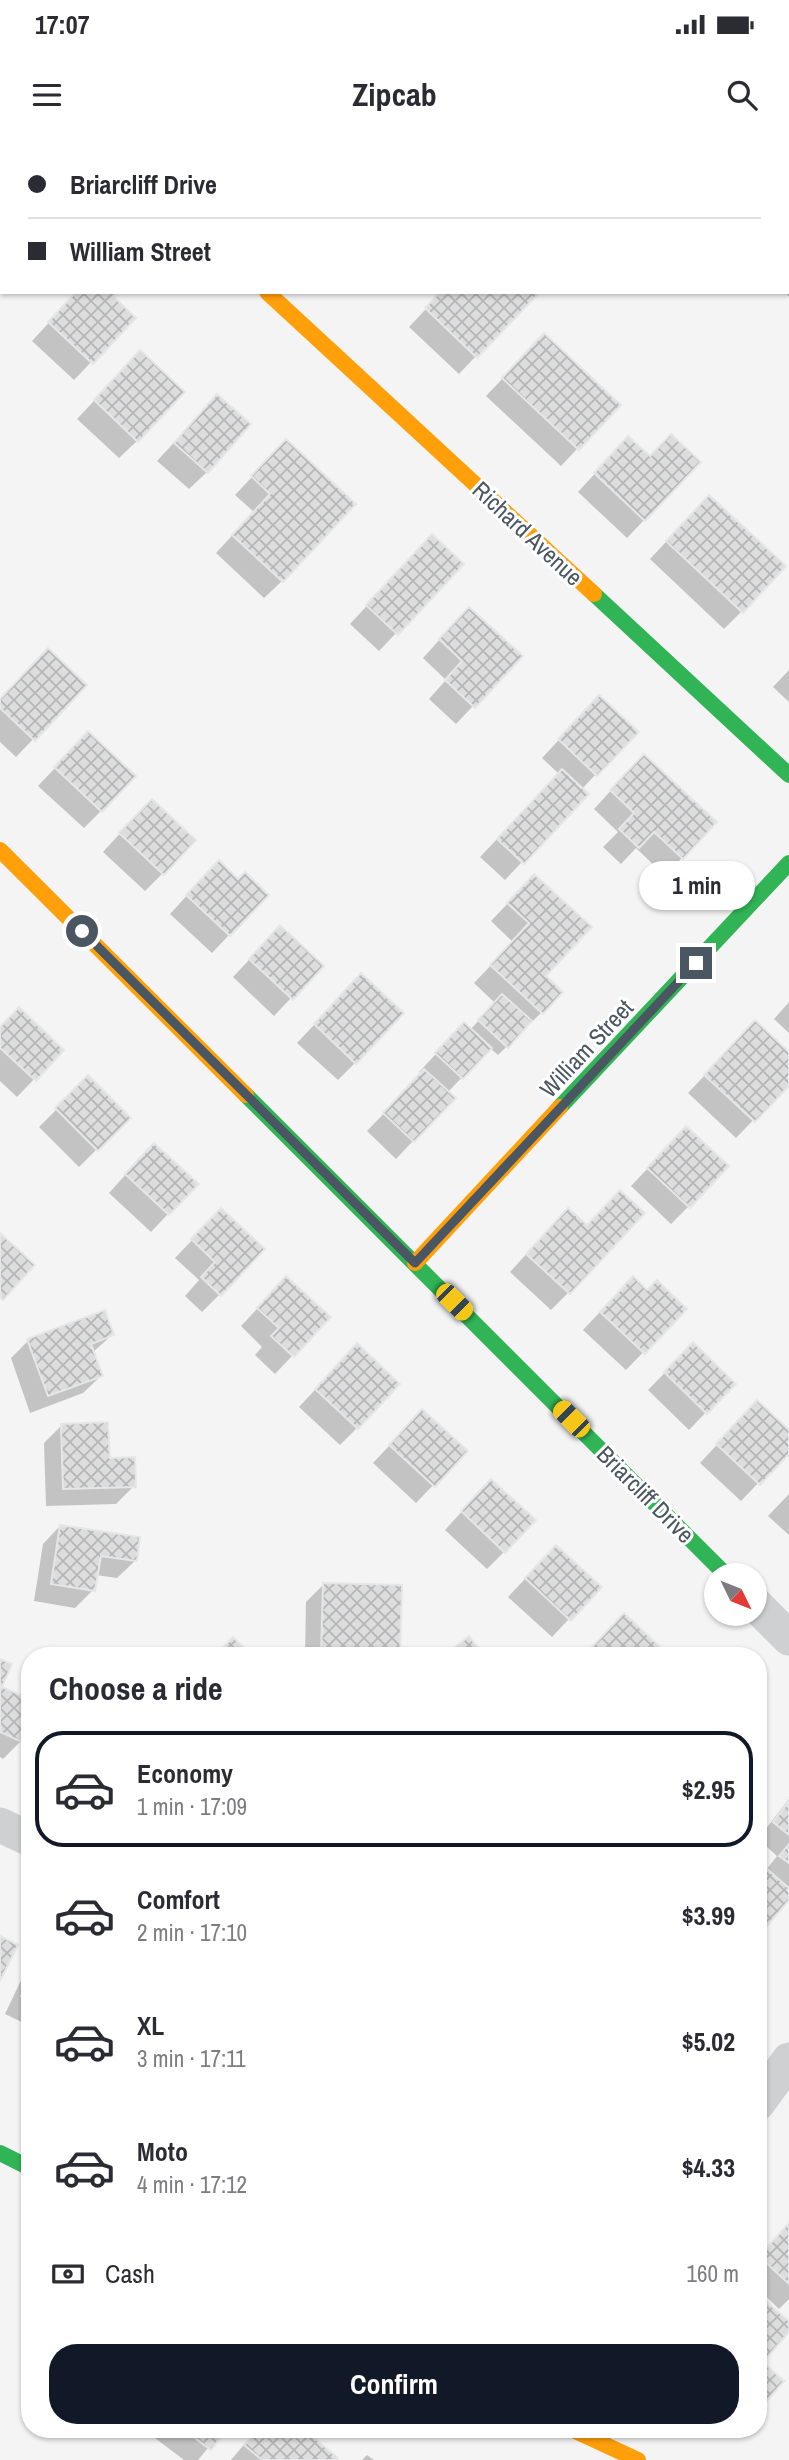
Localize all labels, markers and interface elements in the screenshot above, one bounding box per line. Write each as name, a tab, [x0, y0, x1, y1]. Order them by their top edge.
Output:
text: 17:07	[35, 7, 90, 42]
text: Zipcab	[352, 73, 437, 116]
icon: menu	[28, 76, 66, 114]
icon: search	[723, 76, 761, 114]
text: Briarcliff Drive	[70, 167, 217, 202]
text: William Street	[70, 234, 211, 269]
street label: Richard Avenue	[466, 474, 590, 592]
callout: 1 min	[638, 862, 754, 910]
text: 1 min	[672, 870, 722, 901]
route start	[66, 915, 98, 947]
route end	[680, 947, 712, 979]
street label: William Street	[532, 992, 640, 1104]
car	[432, 1280, 477, 1324]
car	[549, 1397, 594, 1441]
street label: Briarcliff Drive	[590, 1438, 702, 1550]
north arrow	[704, 1563, 766, 1626]
map controls	[704, 1563, 767, 1626]
text: Choose a ride	[49, 1667, 223, 1710]
text: Economy	[137, 1756, 233, 1791]
icon: car	[53, 1758, 116, 1821]
text: $2.95	[682, 1772, 735, 1807]
text: 1 min · 17:09	[137, 1791, 247, 1822]
text: Comfort	[137, 1882, 220, 1917]
icon: car	[53, 1884, 116, 1947]
text: $3.99	[682, 1898, 735, 1933]
text: 2 min · 17:10	[137, 1917, 247, 1948]
text: XL	[137, 2008, 164, 2043]
icon: car	[53, 2010, 116, 2073]
text: $5.02	[682, 2024, 735, 2059]
text: 3 min · 17:11	[137, 2043, 246, 2074]
text: Moto	[137, 2134, 188, 2169]
icon: car	[53, 2136, 116, 2199]
text: $4.33	[682, 2150, 735, 2185]
text: 4 min · 17:12	[137, 2169, 247, 2200]
icon: cash	[49, 2255, 87, 2293]
text: Cash	[105, 2256, 155, 2291]
text: 160 m	[687, 2258, 739, 2289]
button: Confirm	[49, 2344, 739, 2424]

